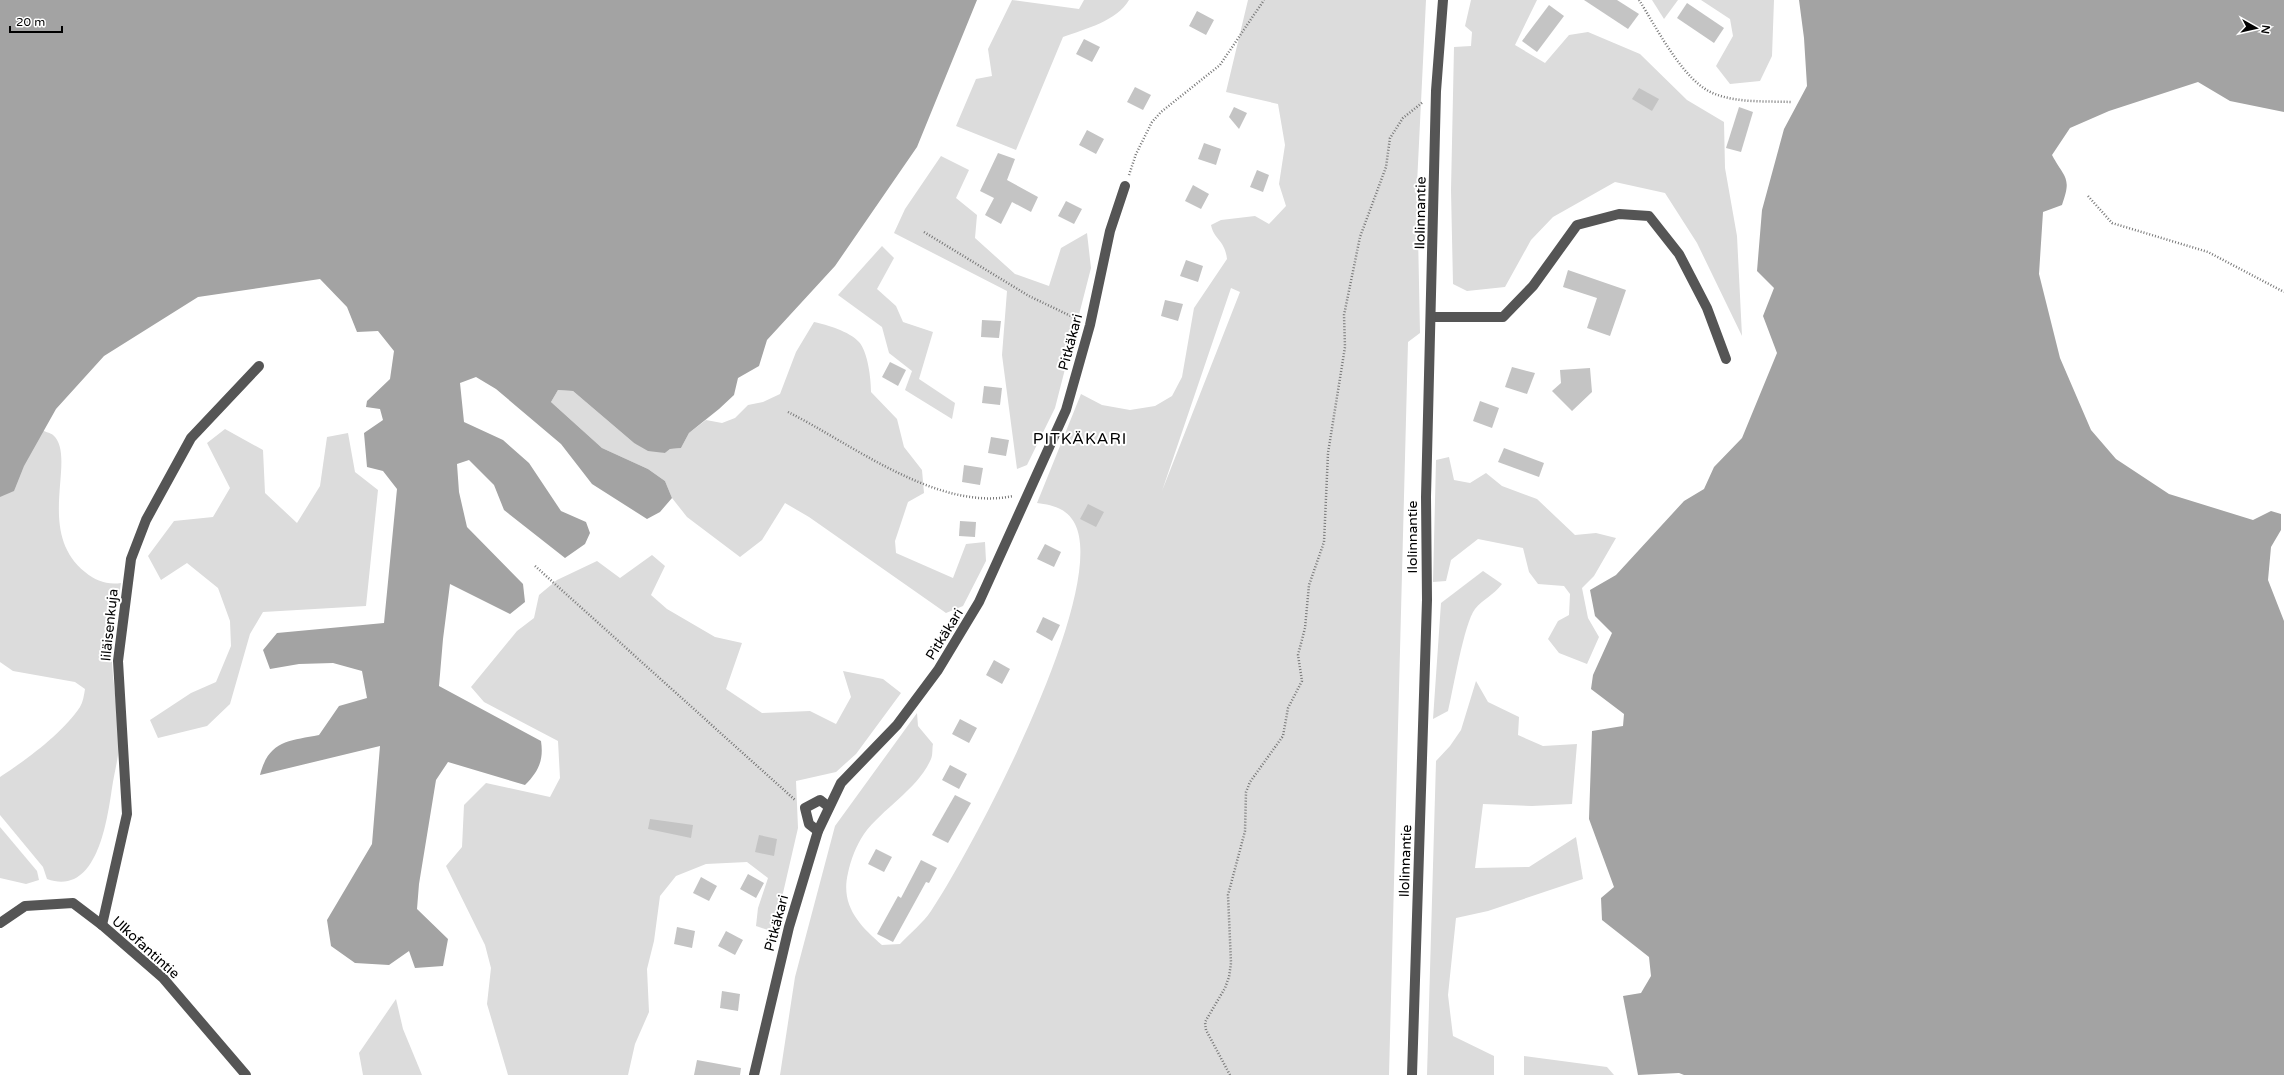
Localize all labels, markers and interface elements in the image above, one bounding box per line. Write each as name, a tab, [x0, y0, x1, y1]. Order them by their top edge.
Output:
scale bar	[10, 8, 62, 34]
north arrow	[2236, 8, 2276, 48]
text: 20 m	[16, 15, 45, 29]
text: N	[2258, 24, 2272, 35]
street label: Ilolinnantie	[1411, 176, 1430, 250]
street label: Pitkäkari	[1055, 312, 1086, 372]
district label: PITKÄKARI	[1033, 429, 1127, 449]
street label: Ilolinnantie	[1404, 500, 1421, 573]
street label: Iiläisenkuja	[97, 588, 122, 662]
street label: Pitkäkari	[922, 605, 967, 663]
street label: Ilolinnantie	[1396, 824, 1415, 898]
street label: Pitkäkari	[761, 893, 792, 953]
street label: Ulkofantintie	[108, 913, 183, 982]

